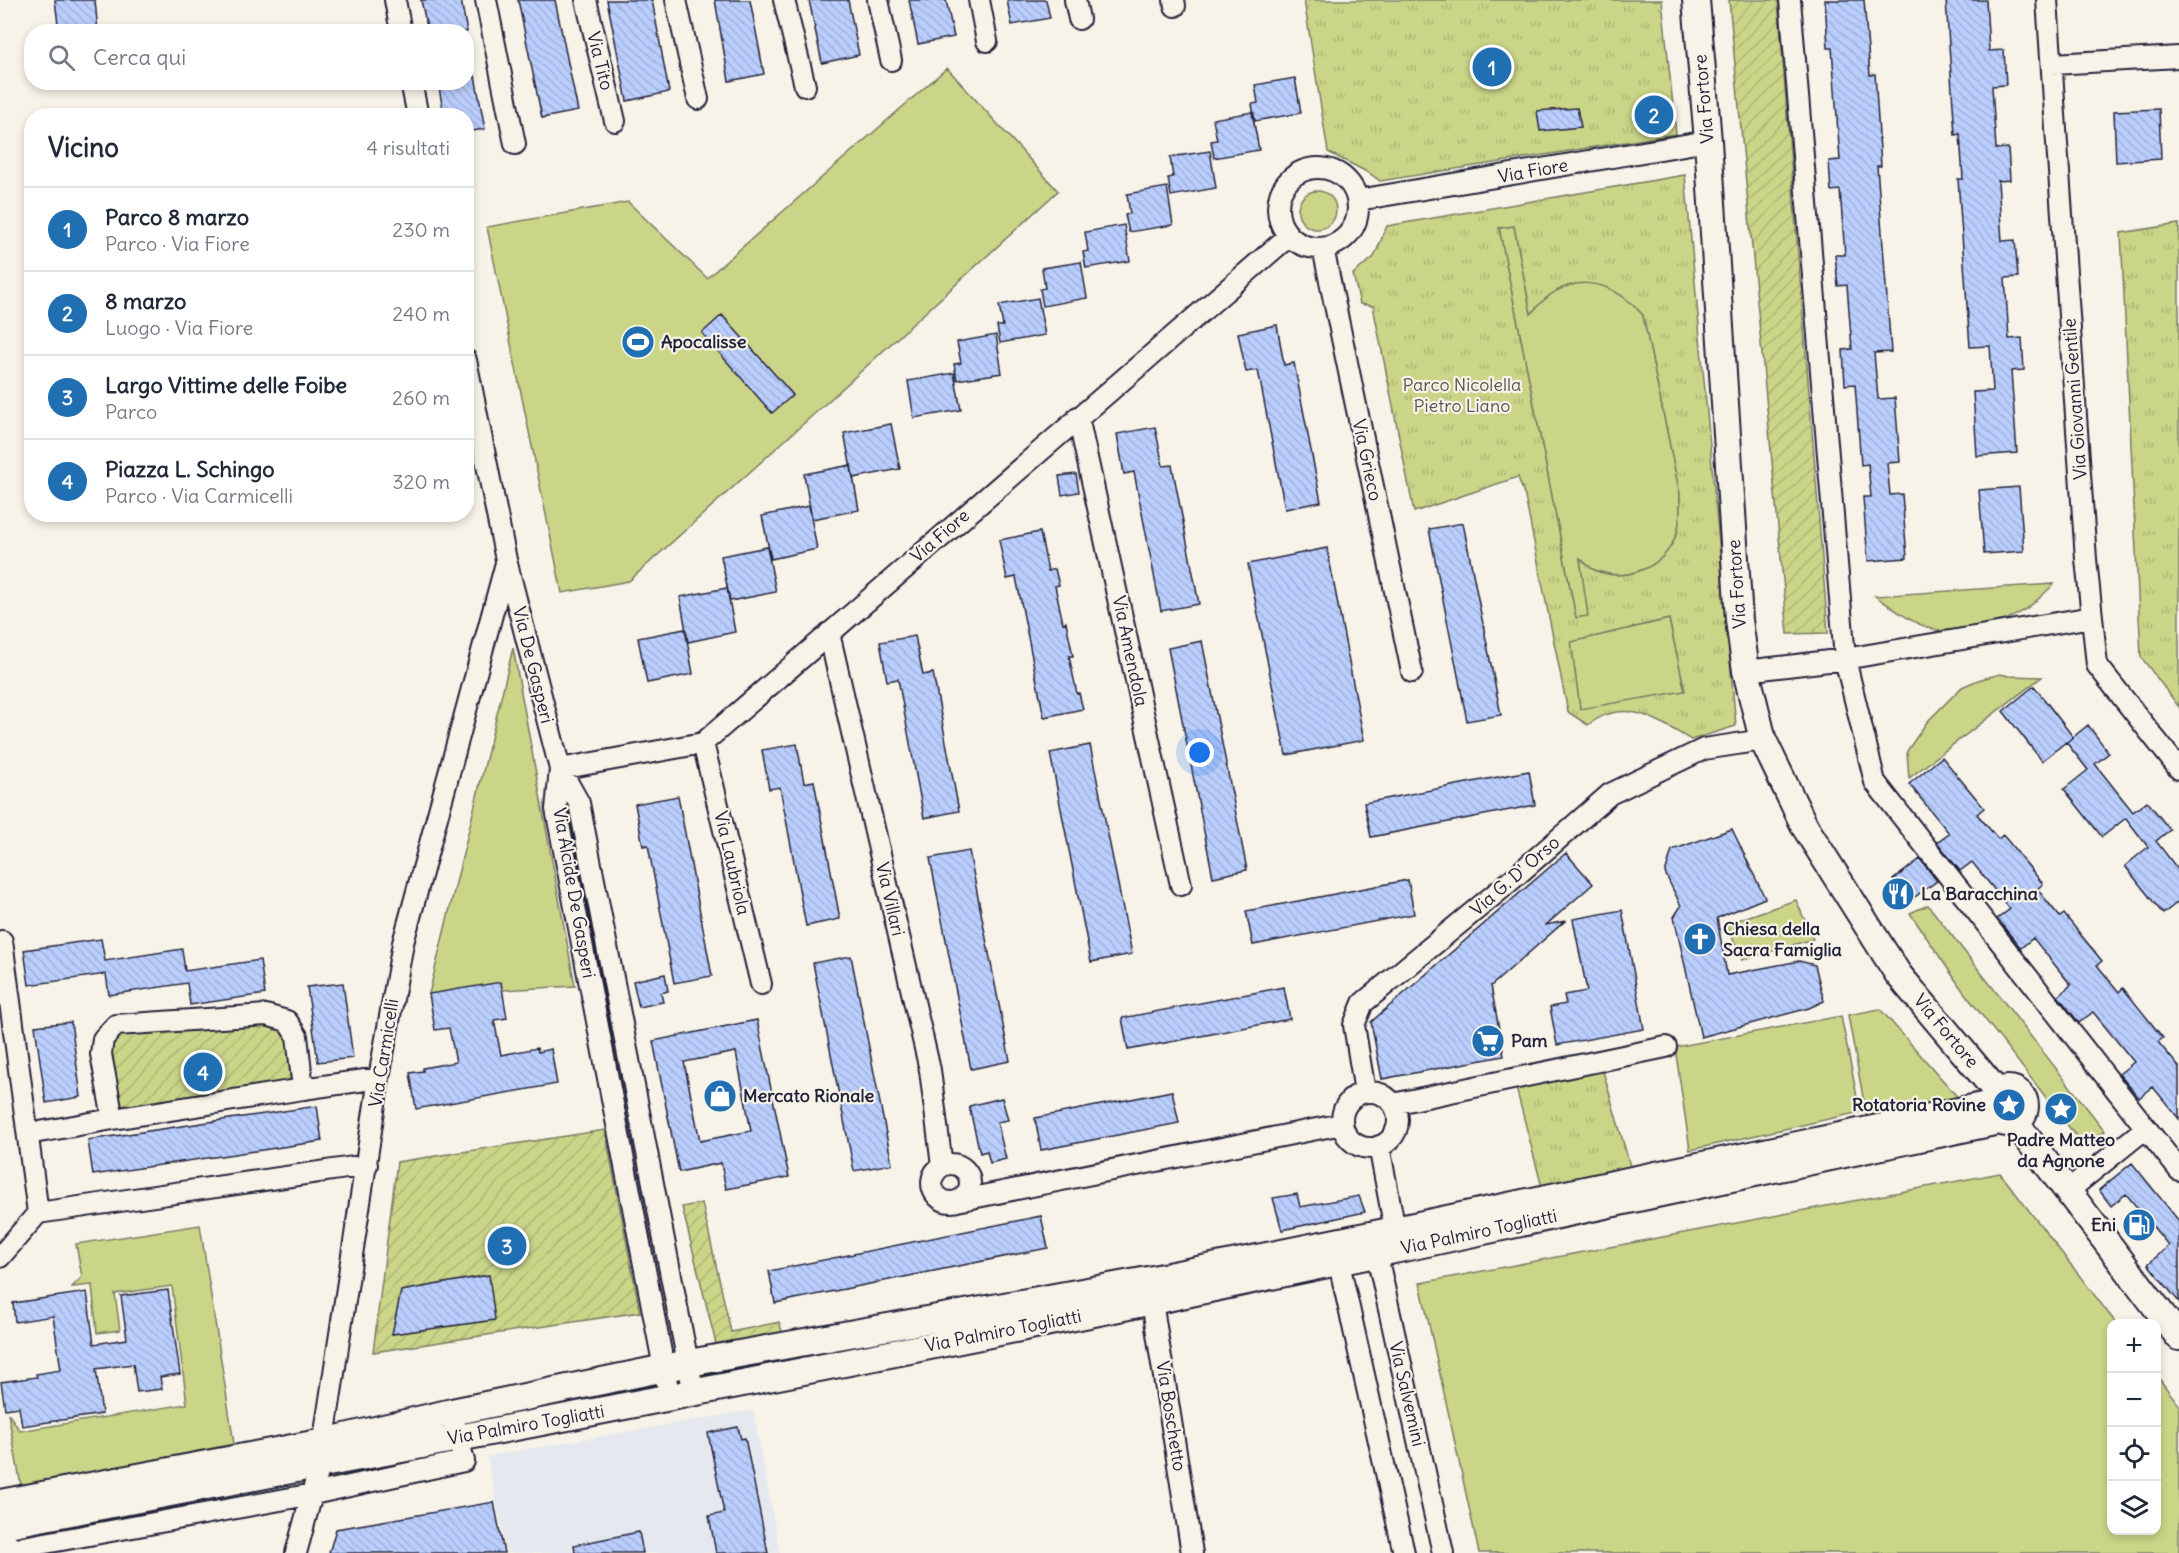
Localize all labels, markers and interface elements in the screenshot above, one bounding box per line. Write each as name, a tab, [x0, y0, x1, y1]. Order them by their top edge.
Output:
search box	[24, 24, 474, 90]
street label: Via Tito	[582, 29, 619, 93]
icon: search	[45, 41, 78, 74]
text: Cerca qui	[93, 43, 186, 71]
pin: 1	[1472, 44, 1512, 90]
street label: Via Fortore	[1688, 54, 1719, 145]
pin: 2	[1634, 92, 1674, 138]
text: Vicino	[48, 131, 119, 164]
text: 4 risultati	[366, 135, 450, 160]
street label: Via Fiore	[1496, 153, 1570, 188]
text: Parco 8 marzo	[105, 203, 249, 231]
text: 1	[64, 217, 71, 242]
text: 230 m	[392, 217, 450, 242]
text: Parco · Via Fiore	[105, 231, 250, 256]
text: 8 marzo	[105, 287, 186, 315]
text: 2	[62, 301, 73, 326]
text: 240 m	[392, 301, 450, 326]
text: Luogo · Via Fiore	[105, 315, 253, 340]
street label: Via Giovanni Gentile	[2057, 318, 2092, 481]
sports icon: Apocalisse	[620, 324, 656, 360]
place label: Apocalisse	[661, 330, 747, 353]
text: Largo Vittime delle Foibe	[105, 371, 347, 399]
park label: Parco Nicolella Pietro Liano	[1403, 373, 1521, 417]
text: 3	[62, 385, 73, 410]
text: 260 m	[392, 385, 450, 410]
text: Parco	[105, 399, 157, 424]
street label: Via Grieco	[1348, 417, 1387, 503]
text: Piazza L. Schingo	[105, 455, 275, 483]
text: 4	[62, 469, 73, 494]
text: 320 m	[392, 469, 450, 494]
text: Parco · Via Carmicelli	[105, 483, 293, 508]
street label: Via Fiore	[905, 504, 974, 567]
street label: Via Fortore	[1722, 539, 1751, 629]
street label: Via Amendola	[1108, 594, 1153, 708]
street label: Via De Gasperi	[508, 604, 559, 726]
your location	[1185, 738, 1214, 767]
street label: Via Alcide De Gasperi	[548, 806, 601, 980]
street label: Via Laubriola	[709, 809, 756, 917]
street label: Via G. D' Orso	[1465, 831, 1564, 921]
street label: Via Villari	[871, 860, 910, 938]
restaurant icon: La Baracchina	[1880, 876, 1916, 912]
place label: La Baracchina	[1921, 882, 2038, 905]
place label: Chiesa della Sacra Famiglia	[1723, 917, 1842, 961]
church icon: Chiesa della Sacra Famiglia	[1682, 921, 1718, 957]
street label: Via Fortore	[1909, 989, 1984, 1072]
street label: Via Carmicelli	[364, 997, 403, 1109]
supermarket icon: Pam	[1470, 1023, 1506, 1059]
place label: Pam	[1511, 1029, 1548, 1052]
pin: 4	[184, 1050, 222, 1094]
shop icon: Mercato Rionale	[702, 1078, 738, 1114]
place label: Mercato Rionale	[743, 1084, 874, 1107]
place icon: Rotatoria Rovine	[1991, 1087, 2027, 1123]
place icon: Padre Matteo da Agnone	[2043, 1091, 2079, 1127]
place label: Rotatoria Rovine	[1852, 1093, 1986, 1116]
place label: Padre Matteo da Agnone	[2007, 1128, 2115, 1172]
street label: Via Palmiro Togliatti	[1399, 1204, 1559, 1259]
fuel station icon: Eni	[2121, 1207, 2157, 1243]
place label: Eni	[2091, 1213, 2116, 1236]
pin: 3	[488, 1224, 526, 1268]
street label: Via Palmiro Togliatti	[923, 1304, 1083, 1357]
map controls	[2107, 1319, 2161, 1535]
button: +	[2107, 1319, 2161, 1373]
street label: Via Salvemini	[1384, 1339, 1431, 1449]
street label: Via Boschetto	[1151, 1359, 1192, 1473]
button: −	[2107, 1373, 2161, 1427]
street label: Via Palmiro Togliatti	[446, 1399, 606, 1450]
button: locate	[2107, 1427, 2161, 1481]
button: layers	[2107, 1481, 2161, 1535]

